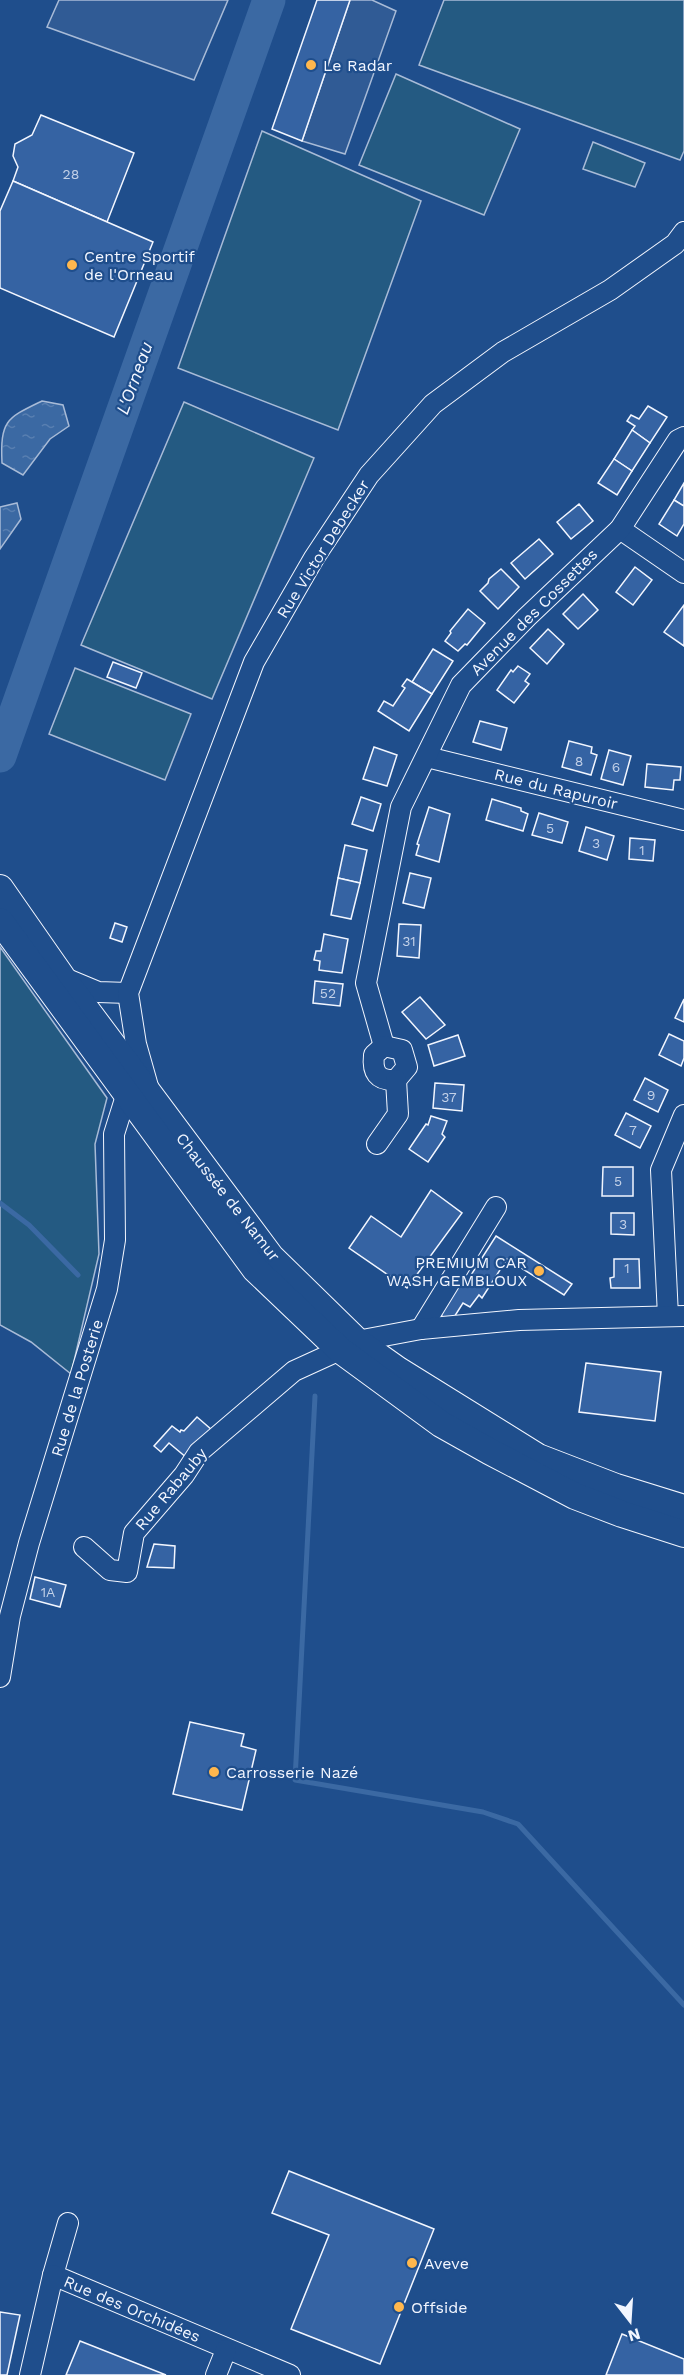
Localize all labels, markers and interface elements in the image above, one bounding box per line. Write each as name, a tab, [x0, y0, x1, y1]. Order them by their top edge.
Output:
place label: Le Radar	[323, 56, 393, 75]
marker: Le Radar	[304, 58, 318, 72]
house number: 28	[63, 166, 79, 182]
place label: Centre Sportif de l'Orneau	[84, 247, 195, 284]
marker: Centre Sportif de l'Orneau	[65, 258, 79, 272]
water label: L'Orneau	[111, 339, 157, 417]
street label: Rue Victor Debecker	[273, 476, 374, 622]
street label: Avenue des Cossettes	[467, 545, 601, 679]
house number: 8	[575, 753, 583, 769]
house number: 6	[612, 759, 620, 775]
street label: Rue du Rapuroir	[492, 764, 620, 814]
house number: 5	[546, 820, 554, 836]
house number: 3	[592, 835, 600, 851]
house number: 1	[639, 842, 645, 858]
house number: 31	[402, 933, 416, 949]
house number: 52	[320, 985, 336, 1001]
house number: 9	[647, 1087, 655, 1103]
house number: 37	[441, 1089, 457, 1105]
house number: 7	[629, 1122, 637, 1138]
street label: Chaussée de Namur	[172, 1129, 284, 1265]
house number: 5	[614, 1173, 622, 1189]
house number: 3	[619, 1216, 627, 1232]
place label: PREMIUM CAR WASH GEMBLOUX	[386, 1253, 527, 1290]
house number: 1	[624, 1260, 630, 1276]
marker: PREMIUM CAR WASH GEMBLOUX	[532, 1264, 546, 1278]
street label: Rue de la Posterie	[47, 1317, 107, 1459]
street label: Rue Rabauby	[131, 1443, 211, 1534]
house number: 1A	[41, 1584, 55, 1600]
place label: Carrosserie Nazé	[226, 1763, 358, 1782]
marker: Carrosserie Nazé	[207, 1765, 221, 1779]
place label: Aveve	[424, 2254, 469, 2273]
marker: Aveve	[405, 2256, 419, 2270]
street label: Rue des Orchidées	[61, 2272, 203, 2346]
north arrow	[600, 2291, 660, 2351]
place label: Offside	[411, 2298, 468, 2317]
marker: Offside	[392, 2300, 406, 2314]
text: N	[626, 2324, 643, 2346]

